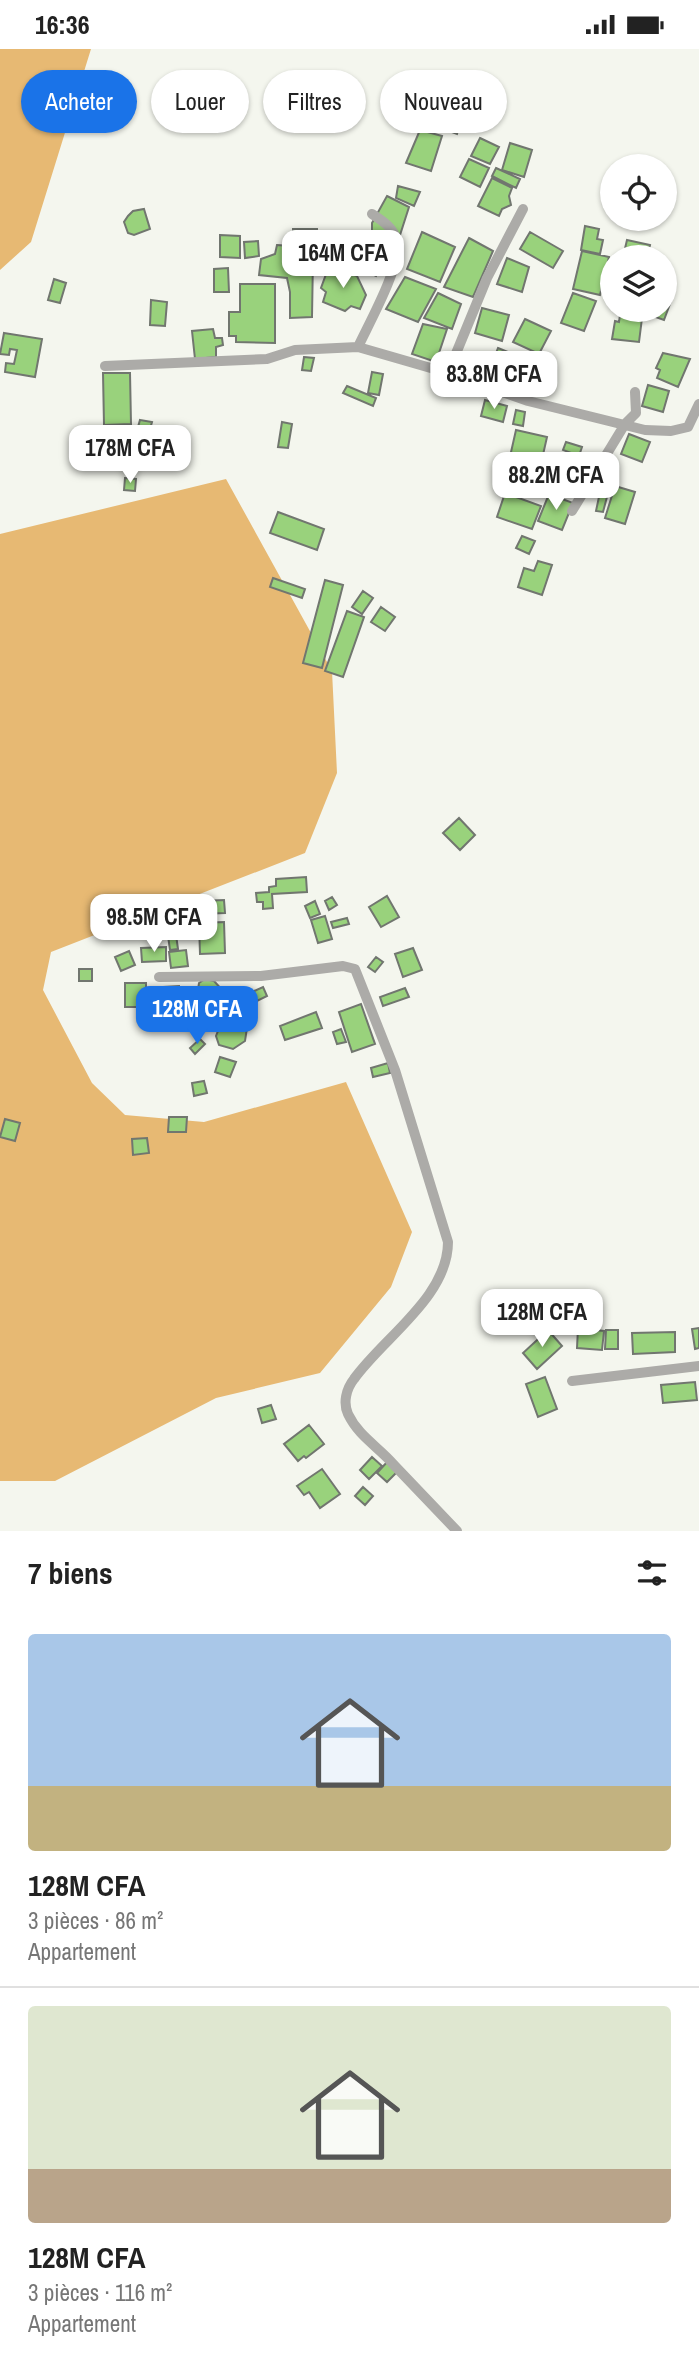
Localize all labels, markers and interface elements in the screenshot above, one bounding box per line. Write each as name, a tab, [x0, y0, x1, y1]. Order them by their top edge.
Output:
text: 16:36	[35, 7, 90, 42]
chip: Acheter	[21, 70, 137, 133]
chip: Louer	[151, 70, 249, 133]
chip: Filtres	[263, 70, 366, 133]
chip: Nouveau	[380, 70, 507, 133]
map controls	[600, 154, 677, 322]
button: locate	[600, 154, 677, 231]
pin: 164M CFA	[271, 231, 415, 290]
text: 164M CFA	[298, 237, 388, 268]
button: layers	[600, 245, 677, 322]
pin: 83.8M CFA	[414, 351, 574, 411]
text: 83.8M CFA	[446, 358, 542, 389]
pin: 178M CFA	[58, 425, 202, 485]
text: 178M CFA	[85, 432, 175, 463]
pin: 88.2M CFA	[476, 453, 636, 512]
text: 88.2M CFA	[508, 459, 604, 490]
pin: 98.5M CFA	[74, 895, 234, 954]
text: 98.5M CFA	[106, 901, 202, 932]
pin: 128M CFA	[125, 986, 269, 1046]
text: 128M CFA	[152, 993, 242, 1024]
pin: 128M CFA	[470, 1289, 614, 1349]
text: 128M CFA	[497, 1296, 587, 1327]
text: 7 biens	[28, 1553, 113, 1593]
icon: filters	[633, 1554, 671, 1592]
icon: home	[287, 1680, 413, 1806]
text: 128M CFA	[28, 1865, 146, 1905]
text: 3 pièces · 86 m²	[28, 1905, 163, 1936]
text: Appartement	[28, 1936, 136, 1967]
icon: home	[287, 2052, 413, 2178]
text: 128M CFA	[28, 2237, 146, 2277]
text: 3 pièces · 116 m²	[28, 2277, 172, 2308]
text: Appartement	[28, 2308, 136, 2339]

